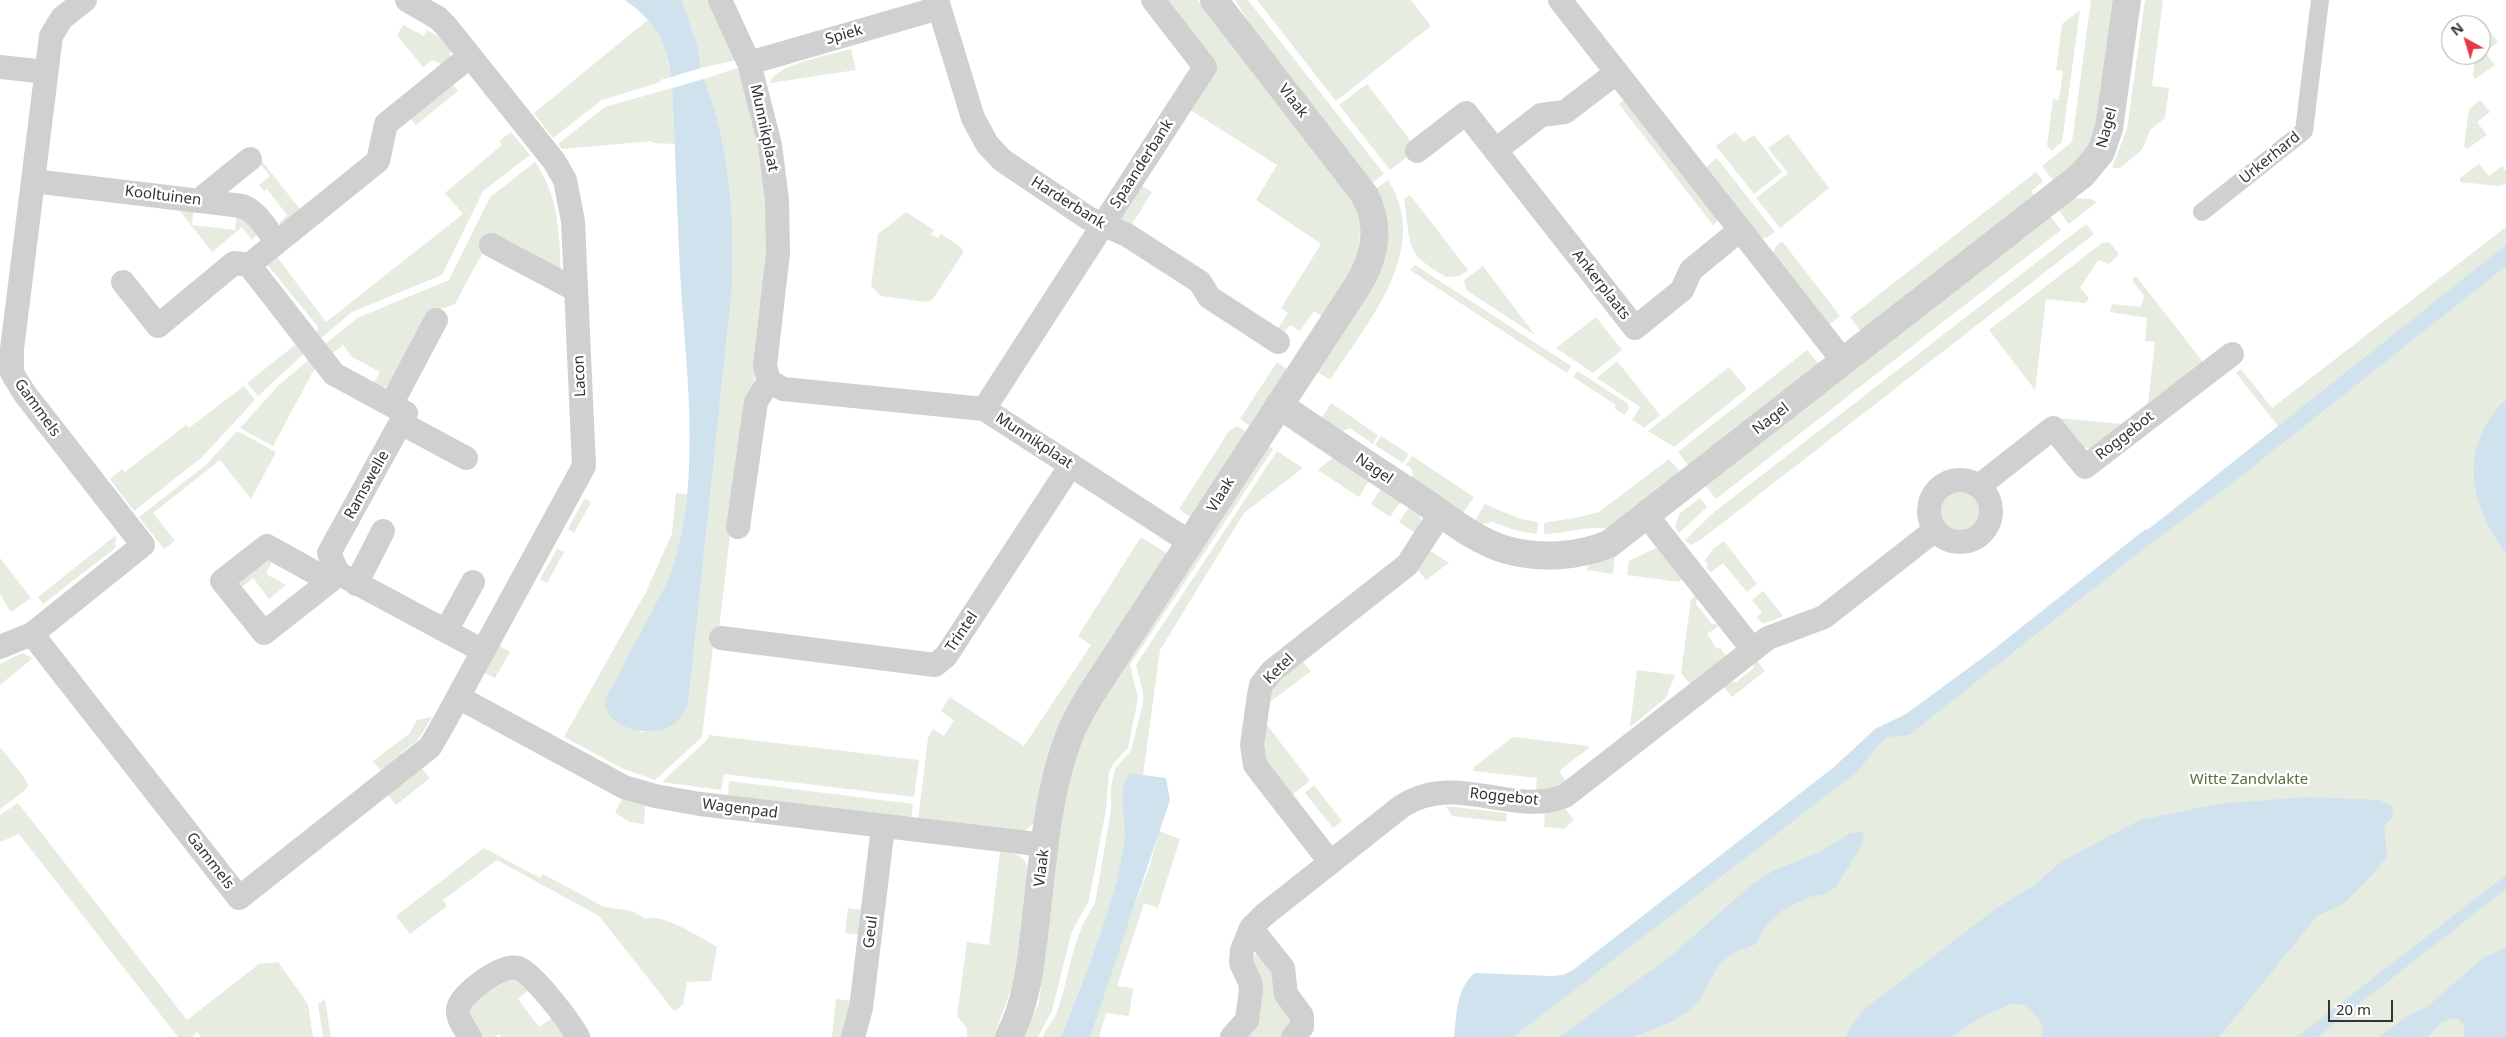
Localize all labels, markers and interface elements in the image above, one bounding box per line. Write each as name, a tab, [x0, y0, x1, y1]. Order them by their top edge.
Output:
north arrow	[2441, 15, 2491, 65]
text: N	[2446, 18, 2467, 40]
street label: Spiek	[823, 21, 865, 49]
street label: Vlaak	[1274, 81, 1312, 121]
street label: Munnikplaat	[746, 83, 782, 173]
street label: Nagel	[2093, 106, 2121, 150]
street label: Spaanderbank	[1107, 116, 1177, 212]
street label: Urkerhard	[2236, 128, 2304, 188]
street label: Harderbank	[1028, 173, 1108, 233]
street label: Kooltuinen	[124, 182, 202, 210]
street label: Ankerplaats	[1568, 246, 1634, 324]
street label: Lacon	[570, 355, 590, 397]
street label: Gammels	[10, 376, 64, 440]
street label: Nagel	[1749, 399, 1793, 439]
street label: Roggebot	[2092, 408, 2158, 464]
street label: Munnikplaat	[992, 409, 1076, 473]
street label: Ramswelle	[341, 448, 393, 522]
street label: Nagel	[1352, 450, 1396, 488]
street label: Vlaak	[1203, 474, 1239, 516]
street label: Trintel	[942, 608, 982, 656]
street label: Ketel	[1260, 650, 1298, 688]
park label: Witte Zandvlakte	[2190, 771, 2308, 789]
street label: Roggebot	[1469, 784, 1539, 810]
street label: Wagenpad	[701, 795, 779, 823]
street label: Gammels	[182, 829, 238, 893]
street label: Vlaak	[1031, 848, 1053, 888]
street label: Geul	[860, 915, 882, 949]
scale bar	[2331, 990, 2396, 1022]
text: 20 m	[2336, 999, 2371, 1019]

